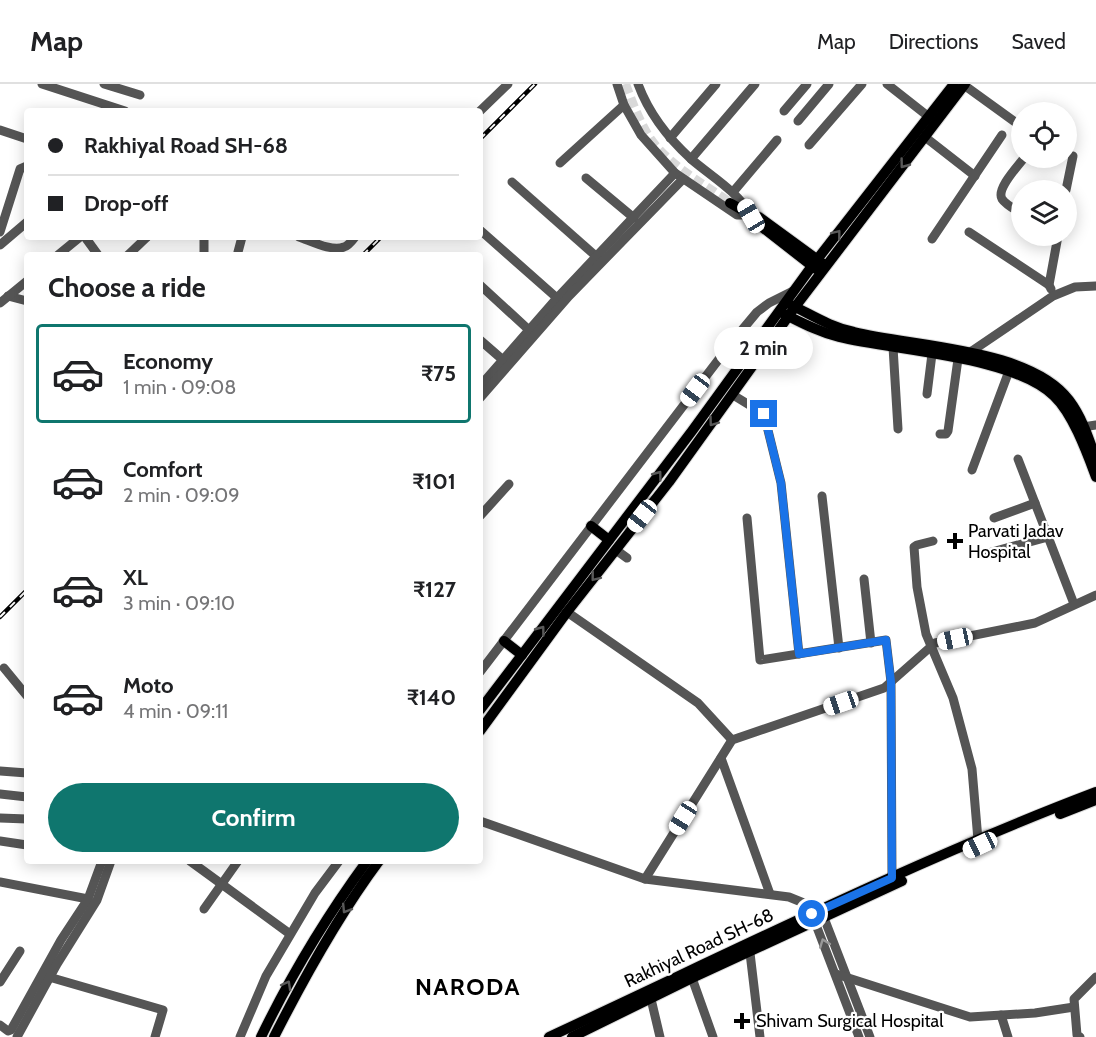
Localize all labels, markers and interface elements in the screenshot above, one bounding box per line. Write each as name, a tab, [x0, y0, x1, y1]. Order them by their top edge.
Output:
text: Map	[30, 24, 83, 58]
text: Map	[817, 29, 856, 54]
text: Directions	[889, 29, 978, 54]
text: Saved	[1011, 29, 1066, 54]
map controls	[1011, 102, 1077, 246]
button: locate	[1011, 102, 1077, 168]
text: Rakhiyal Road SH-68	[84, 132, 288, 159]
one-way arrow	[901, 158, 912, 169]
button: layers	[1011, 180, 1077, 246]
text: Drop-off	[84, 190, 168, 217]
car	[734, 196, 768, 236]
one-way arrow	[830, 230, 841, 241]
text: Choose a ride	[48, 271, 206, 304]
callout: 2 min	[714, 327, 813, 369]
text: 2 min	[739, 336, 788, 360]
icon: car	[51, 347, 105, 401]
text: Economy	[123, 348, 213, 375]
text: ₹75	[421, 360, 456, 387]
car	[677, 370, 713, 410]
text: 1 min · 09:08	[123, 375, 236, 399]
route end	[750, 400, 777, 427]
one-way arrow	[710, 416, 721, 427]
icon: car	[51, 455, 105, 509]
text: Comfort	[123, 456, 202, 483]
text: ₹101	[412, 468, 456, 495]
one-way arrow	[651, 470, 662, 481]
text: 2 min · 09:09	[123, 483, 240, 507]
car	[624, 496, 660, 536]
place label: Parvati Jadav Hospital	[968, 520, 1064, 563]
marker: Parvati Jadav Hospital	[946, 532, 964, 550]
icon: car	[51, 563, 105, 617]
text: XL	[123, 564, 148, 591]
one-way arrow	[591, 570, 602, 581]
text: ₹127	[413, 576, 456, 603]
text: 3 min · 09:10	[123, 591, 235, 615]
one-way arrow	[533, 626, 544, 637]
car	[936, 626, 974, 652]
icon: car	[51, 671, 105, 725]
text: Moto	[123, 672, 174, 699]
text: ₹140	[407, 684, 456, 711]
car	[821, 689, 861, 717]
text: 4 min · 09:11	[123, 699, 228, 723]
button: Confirm	[48, 783, 459, 852]
car	[666, 798, 700, 838]
car	[960, 829, 1000, 861]
route start	[798, 900, 825, 927]
one-way arrow	[342, 903, 354, 913]
street label: Rakhiyal Road SH-68	[621, 904, 777, 992]
one-way arrow	[818, 938, 831, 949]
district label: NARODA	[415, 972, 521, 1001]
one-way arrow	[280, 981, 291, 991]
place label: Shivam Surgical Hospital	[756, 1010, 944, 1032]
marker: Shivam Surgical Hospital	[733, 1012, 751, 1030]

